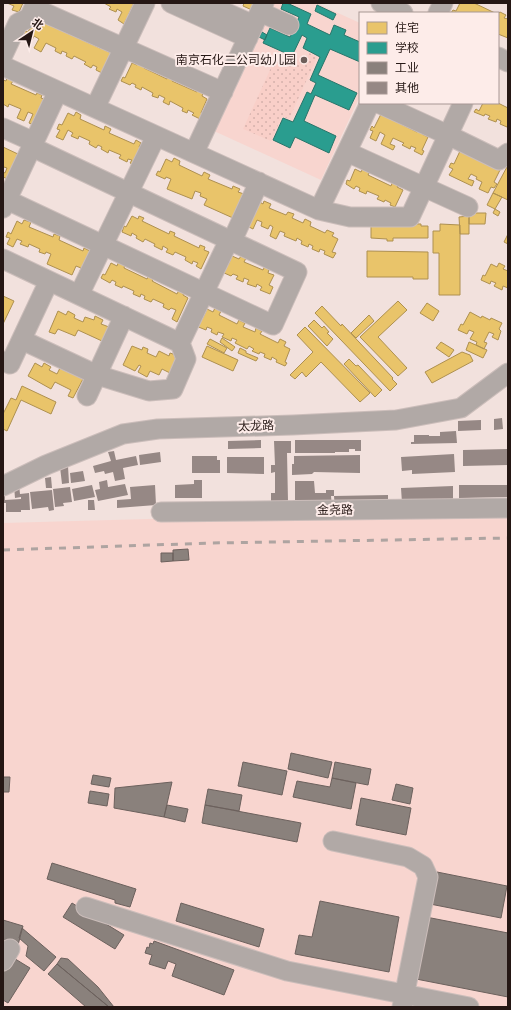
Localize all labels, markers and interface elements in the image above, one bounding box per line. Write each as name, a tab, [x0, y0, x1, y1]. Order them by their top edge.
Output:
north arrow	[12, 12, 52, 52]
legend	[359, 12, 499, 104]
text: 北	[29, 16, 46, 33]
text: 住宅	[395, 21, 419, 35]
text: 学校	[395, 41, 419, 55]
place label: 南京石化二公司幼儿园	[176, 53, 296, 67]
marker: 南京石化二公司幼儿园	[299, 55, 309, 65]
text: 工业	[395, 61, 419, 75]
text: 其他	[395, 81, 419, 95]
street label: 太龙路	[238, 418, 274, 434]
street label: 金尧路	[317, 503, 353, 517]

